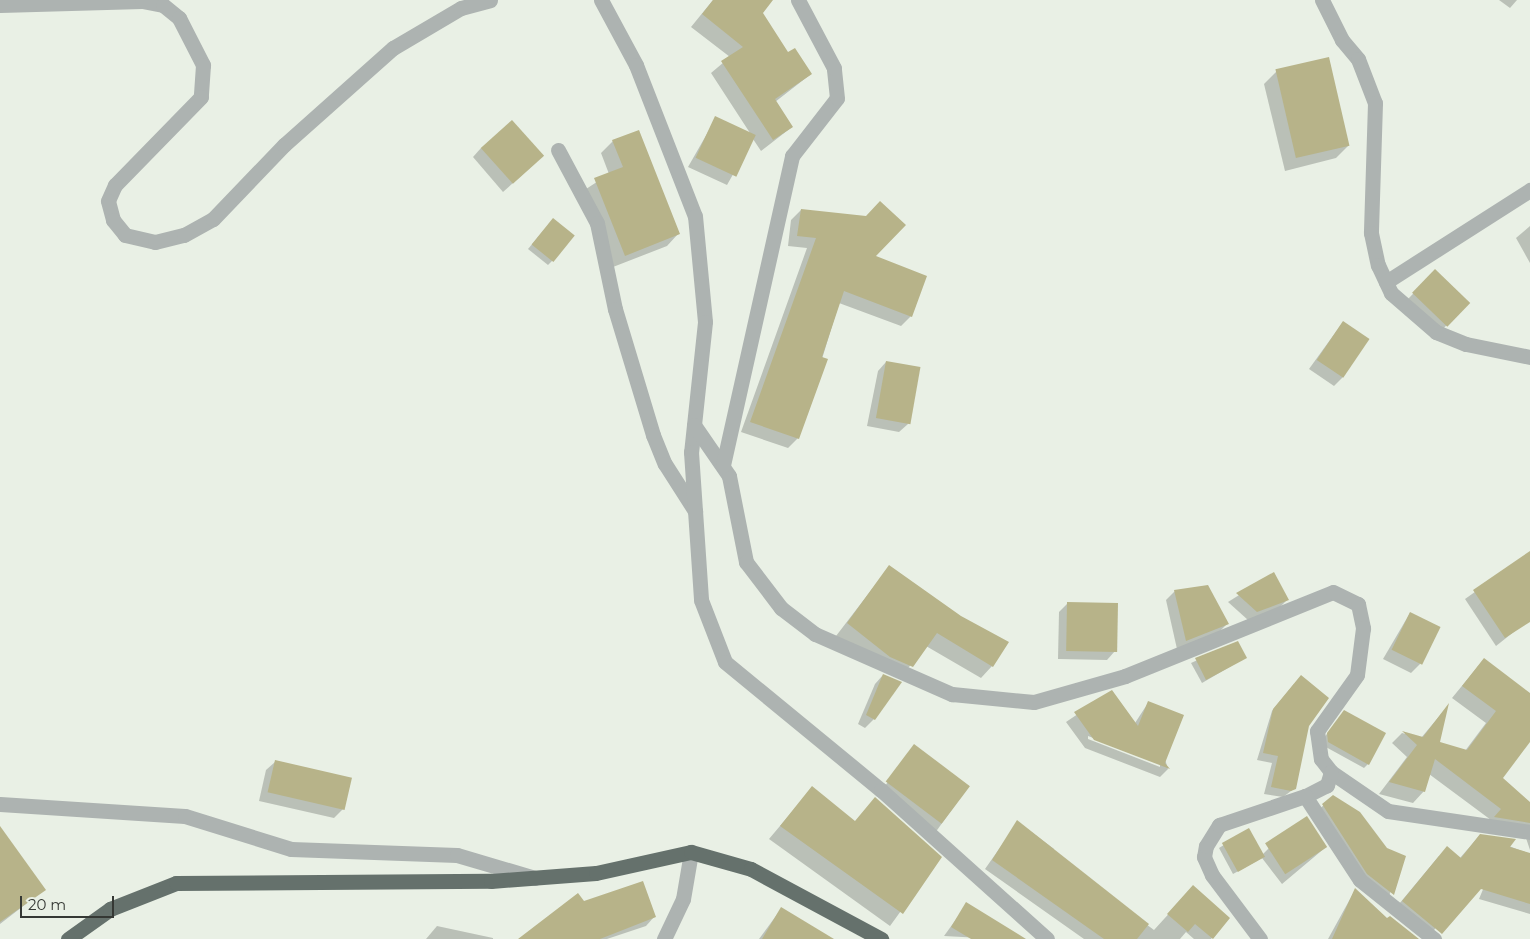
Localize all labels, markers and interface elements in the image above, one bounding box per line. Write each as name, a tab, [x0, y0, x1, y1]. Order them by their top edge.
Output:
scale bar	[22, 886, 116, 918]
text: 20 m	[28, 895, 66, 914]

